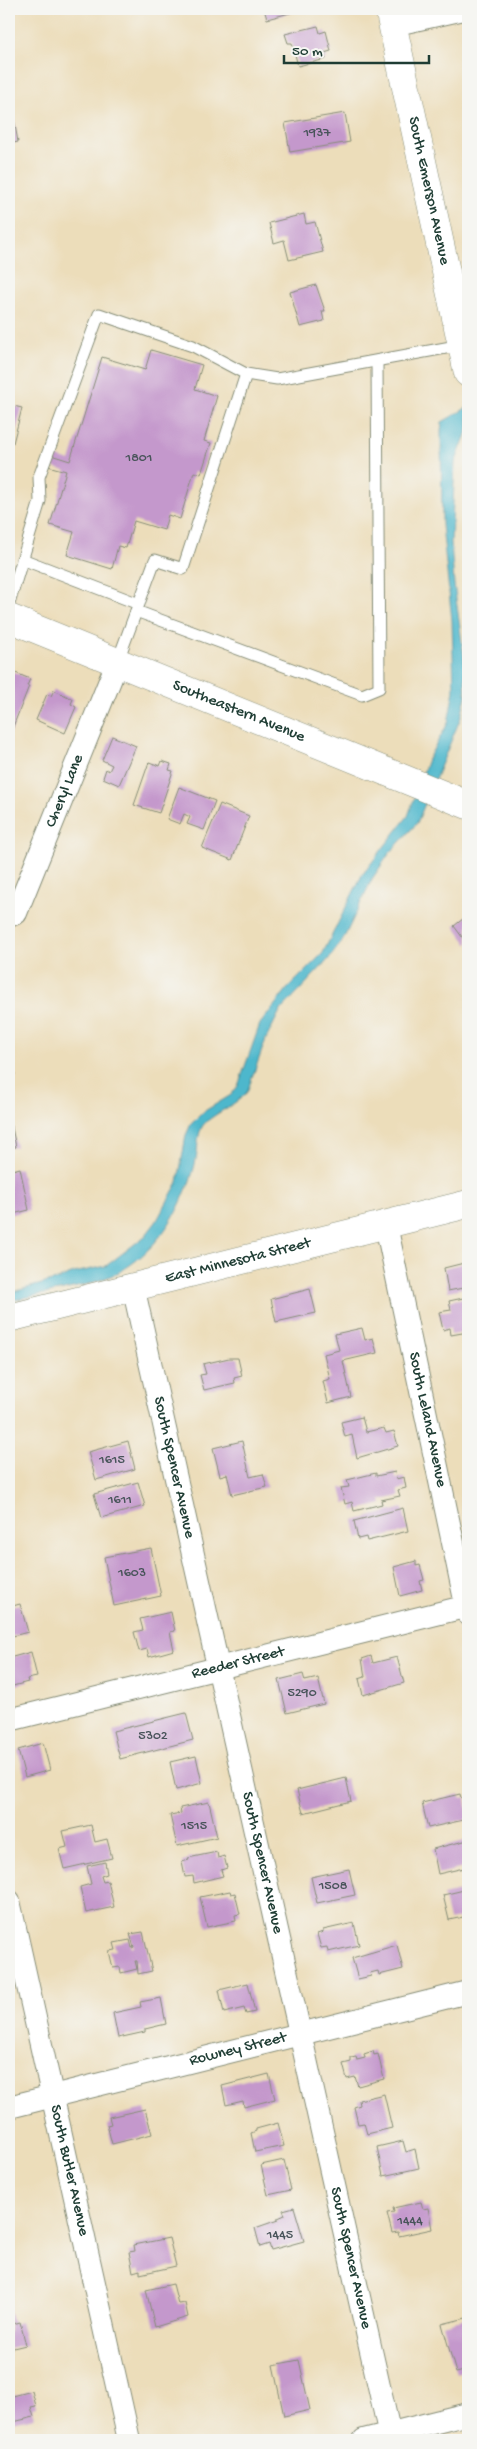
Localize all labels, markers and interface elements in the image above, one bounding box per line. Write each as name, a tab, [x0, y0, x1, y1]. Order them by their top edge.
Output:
scale bar	[284, 32, 430, 64]
text: 50 m	[292, 43, 323, 61]
street label: South Emerson Avenue	[403, 115, 454, 267]
house number: 1937	[302, 125, 331, 142]
house number: 1801	[125, 450, 152, 467]
street label: Southeastern Avenue	[170, 676, 308, 747]
street label: Cheryl Lane	[42, 751, 89, 830]
street label: East Minnesota Street	[163, 1234, 314, 1288]
street label: South Leland Avenue	[404, 1350, 451, 1490]
street label: South Spencer Avenue	[149, 1395, 199, 1541]
house number: 1615	[98, 1452, 125, 1469]
house number: 1611	[107, 1492, 132, 1509]
house number: 1603	[117, 1565, 146, 1582]
street label: Reeder Street	[190, 1642, 288, 1684]
house number: 5290	[287, 1685, 317, 1702]
house number: 5302	[138, 1728, 168, 1745]
street label: South Spencer Avenue	[237, 1790, 287, 1936]
house number: 1515	[180, 1818, 207, 1835]
house number: 1508	[318, 1878, 348, 1895]
street label: Rowney Street	[187, 2028, 290, 2071]
street label: South Butler Avenue	[45, 2103, 93, 2239]
street label: South Spencer Avenue	[325, 2185, 376, 2331]
house number: 1444	[396, 2213, 423, 2230]
house number: 1445	[266, 2227, 293, 2244]

